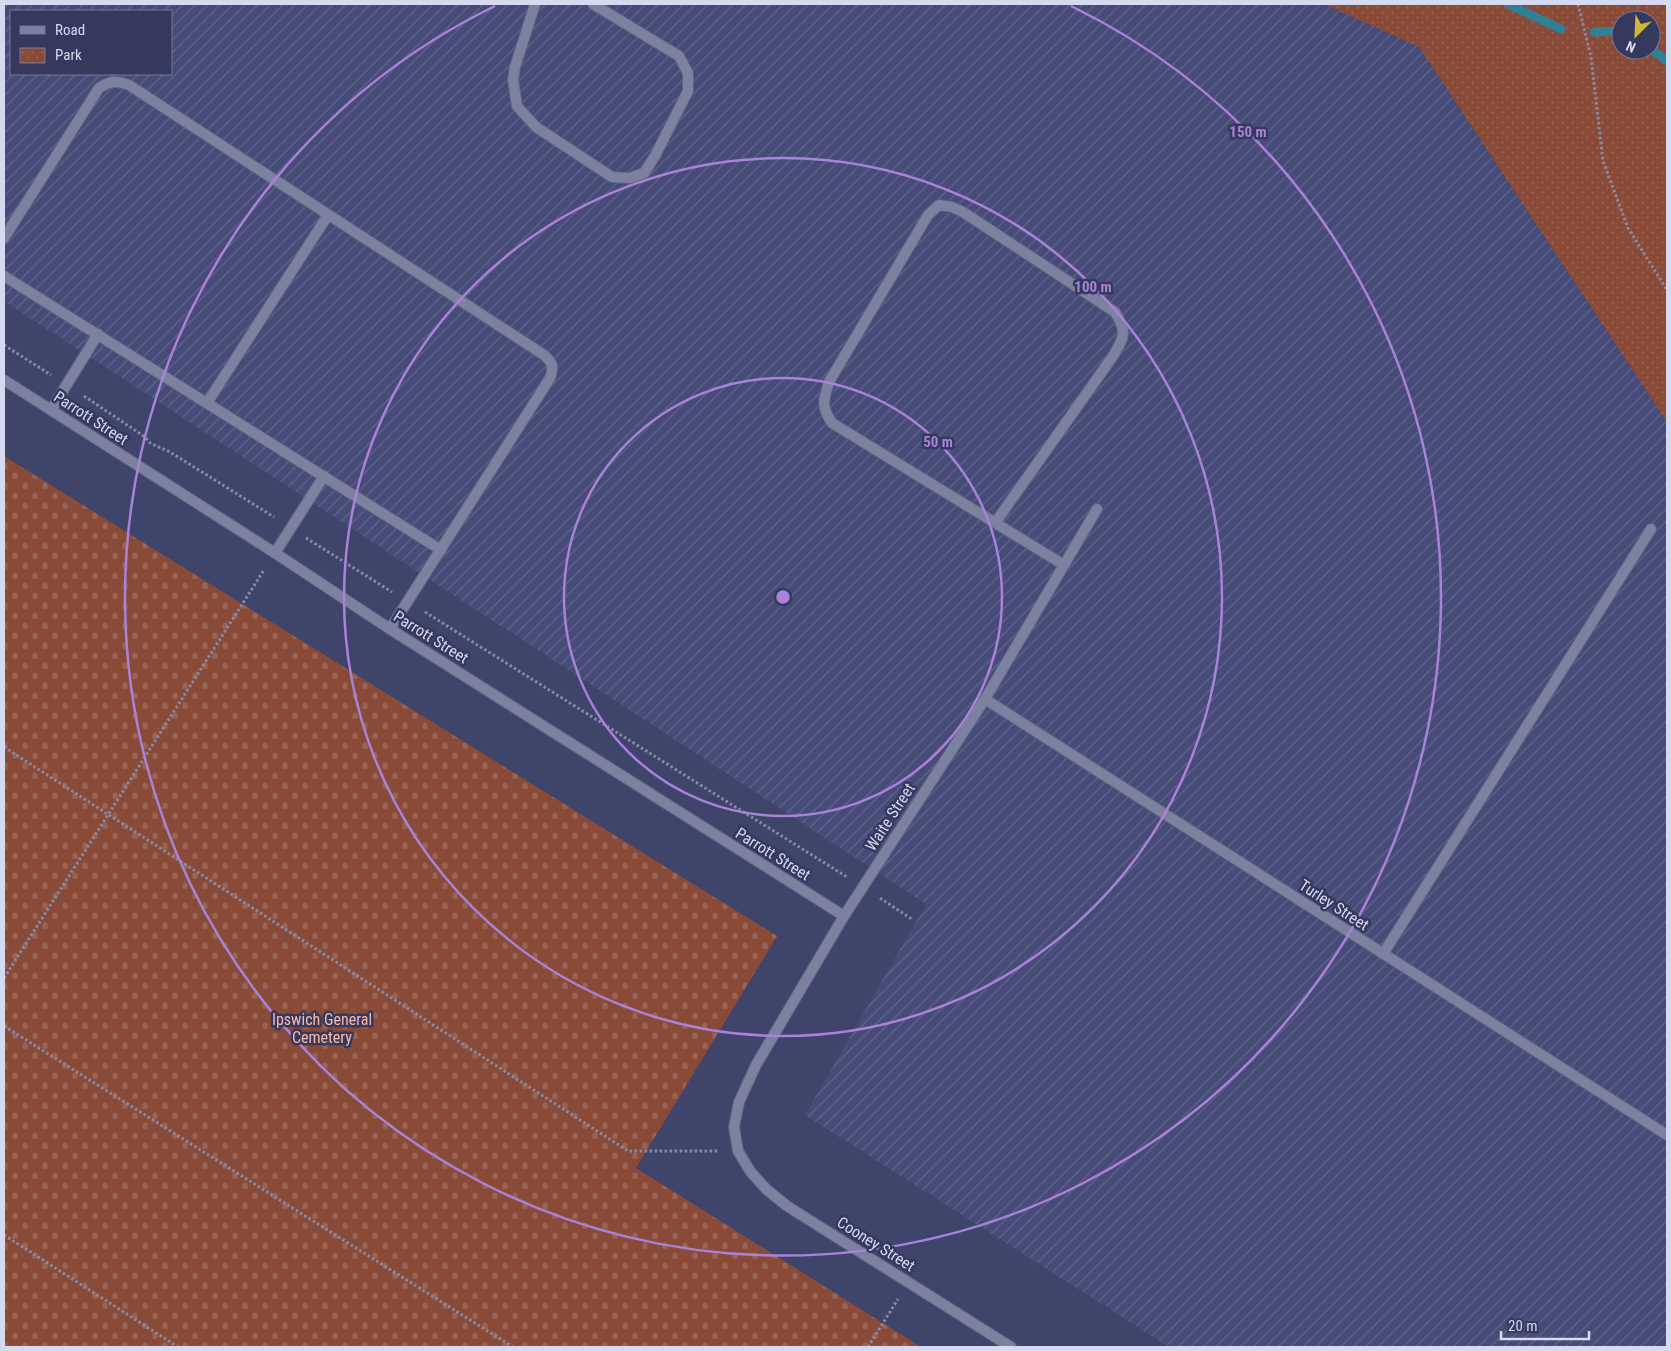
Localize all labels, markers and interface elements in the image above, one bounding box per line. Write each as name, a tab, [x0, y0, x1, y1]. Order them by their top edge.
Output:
legend	[10, 10, 172, 75]
north arrow	[1611, 10, 1661, 60]
text: Road	[55, 21, 85, 39]
text: N	[1624, 38, 1638, 56]
text: Park	[55, 46, 82, 64]
text: 150 m	[1229, 123, 1267, 141]
text: 100 m	[1074, 278, 1112, 296]
street label: Parrott Street	[50, 387, 132, 449]
text: 50 m	[923, 433, 953, 451]
centre of rings	[774, 588, 792, 606]
street label: Parrott Street	[390, 607, 472, 668]
street label: Waite Street	[861, 779, 919, 854]
street label: Parrott Street	[732, 824, 814, 885]
street label: Turley Street	[1296, 875, 1373, 935]
park label: Ipswich General Cemetery	[272, 1010, 372, 1047]
street label: Cooney Street	[834, 1213, 919, 1276]
scale bar	[1501, 1308, 1588, 1340]
text: 20 m	[1508, 1317, 1538, 1335]

